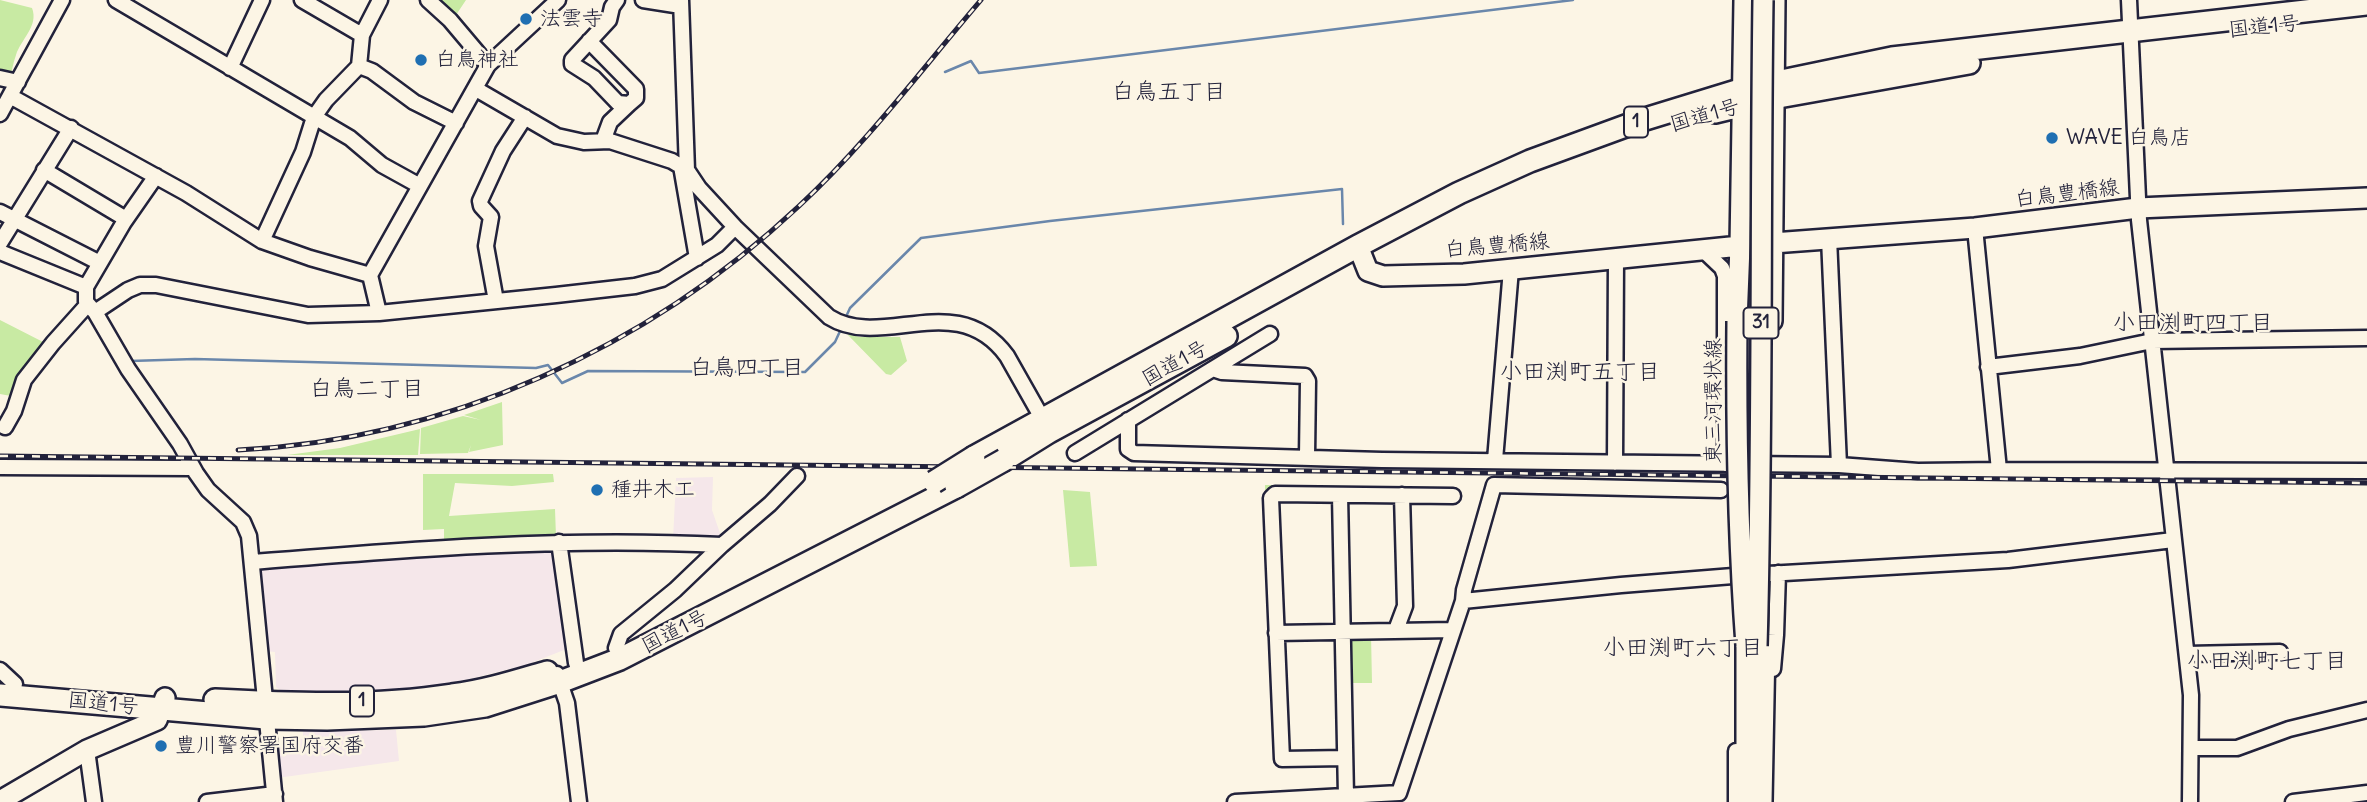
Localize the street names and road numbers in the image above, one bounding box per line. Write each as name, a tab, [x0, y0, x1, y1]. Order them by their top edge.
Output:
street label: 国道1号	[2227, 11, 2301, 43]
street label: 国道1号	[1667, 94, 1743, 138]
road number: 1	[1624, 106, 1648, 138]
street label: 白鳥豊橋線	[2013, 175, 2121, 213]
street label: 白鳥豊橋線	[1444, 229, 1550, 263]
road number: 31	[1744, 308, 1778, 338]
street label: 国道1号	[1138, 336, 1212, 392]
street label: 東三河環状線	[1701, 338, 1727, 464]
street label: 国道1号	[637, 605, 713, 659]
road number: 1	[350, 686, 374, 716]
street label: 国道1号	[66, 688, 140, 720]

